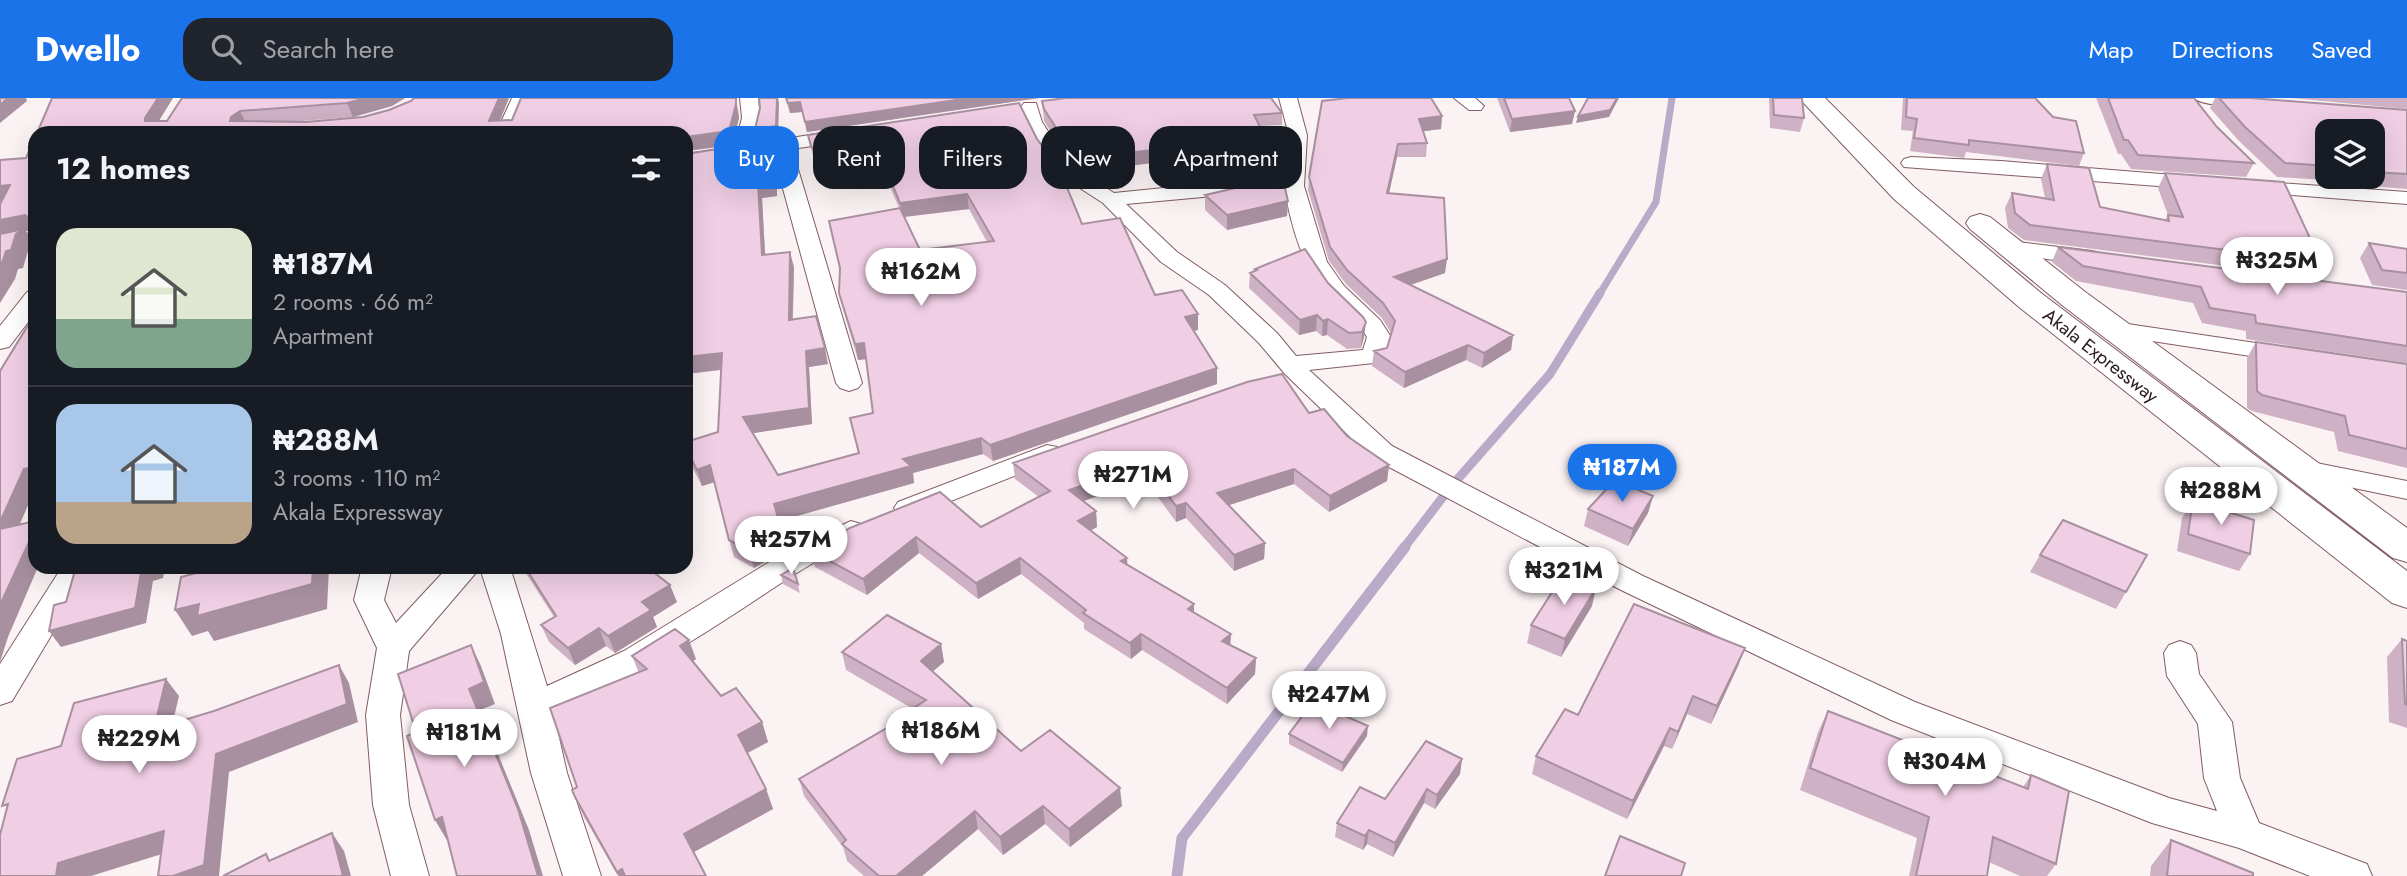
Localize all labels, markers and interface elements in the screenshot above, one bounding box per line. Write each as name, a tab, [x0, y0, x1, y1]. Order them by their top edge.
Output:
search box	[183, 18, 673, 81]
text: Dwello	[35, 26, 141, 73]
icon: search	[207, 30, 245, 68]
text: Search here	[263, 30, 394, 68]
text: Map	[2089, 32, 2134, 67]
text: Directions	[2172, 32, 2273, 67]
text: Saved	[2311, 32, 2372, 67]
map controls	[2315, 119, 2385, 189]
button: layers	[2315, 119, 2385, 189]
chip: Buy	[714, 126, 799, 189]
chip: Rent	[813, 126, 905, 189]
chip: Filters	[919, 126, 1027, 189]
chip: New	[1041, 126, 1135, 189]
chip: Apartment	[1149, 126, 1302, 189]
text: 12 homes	[56, 147, 190, 190]
icon: filters	[627, 149, 665, 187]
pin: ₦325M	[2228, 238, 2326, 297]
text: ₦187M	[273, 242, 373, 285]
text: ₦325M	[2236, 243, 2318, 277]
pin: ₦162M	[872, 248, 970, 308]
text: ₦162M	[881, 254, 961, 288]
icon: home	[112, 256, 196, 340]
text: 2 rooms · 66 m²	[273, 285, 433, 319]
street label: Akala Expressway	[2037, 302, 2165, 410]
text: Apartment	[273, 319, 373, 353]
text: ₦288M	[273, 418, 379, 461]
icon: home	[112, 432, 196, 516]
pin: ₦187M	[1573, 444, 1671, 504]
text: ₦187M	[1584, 450, 1660, 484]
pin: ₦271M	[1084, 452, 1182, 511]
text: ₦271M	[1094, 457, 1172, 491]
text: 3 rooms · 110 m²	[273, 461, 440, 495]
pin: ₦288M	[2172, 468, 2270, 527]
text: ₦288M	[2180, 473, 2262, 507]
text: Akala Expressway	[273, 495, 443, 529]
pin: ₦257M	[742, 517, 840, 576]
text: ₦257M	[751, 522, 831, 556]
pin: ₦321M	[1515, 547, 1613, 607]
text: ₦321M	[1525, 553, 1603, 587]
pin: ₦247M	[1280, 672, 1378, 731]
text: ₦247M	[1288, 677, 1370, 711]
pin: ₦186M	[892, 708, 990, 767]
pin: ₦181M	[415, 710, 513, 769]
text: ₦186M	[902, 713, 980, 747]
text: ₦181M	[427, 715, 501, 749]
pin: ₦229M	[90, 716, 188, 775]
text: ₦229M	[98, 721, 180, 755]
pin: ₦304M	[1896, 738, 1994, 798]
text: ₦304M	[1904, 744, 1986, 778]

